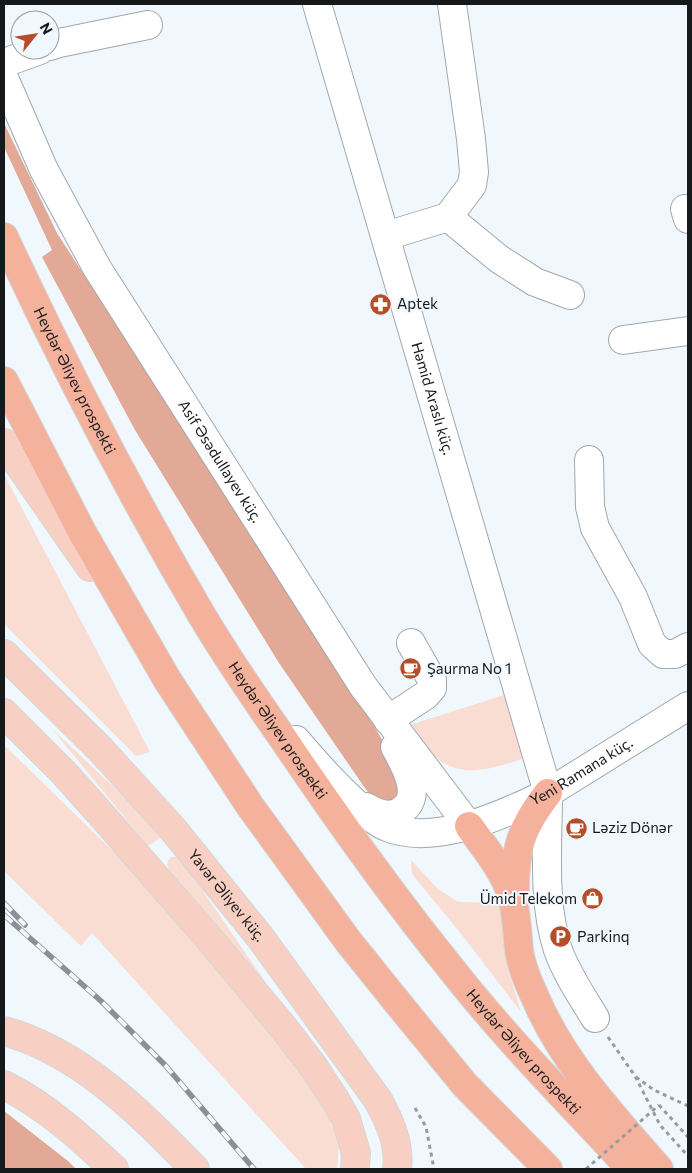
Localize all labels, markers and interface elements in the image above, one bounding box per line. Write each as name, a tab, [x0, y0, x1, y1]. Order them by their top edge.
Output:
north arrow	[10, 10, 60, 60]
text: N	[37, 19, 57, 37]
pharmacy icon: Aptek	[369, 292, 393, 316]
place label: Aptek	[397, 294, 438, 312]
street label: Heydər Əliyev prospekti	[31, 304, 120, 457]
street label: Həmid Araslı küç.	[408, 340, 458, 457]
street label: Asif Əsədullayev küç.	[175, 396, 267, 526]
cafe icon: Şaurma No 1	[399, 657, 423, 681]
street label: Heydər Əliyev prospekti	[225, 658, 332, 802]
place label: Şaurma No 1	[427, 659, 511, 677]
street label: Yeni Ramana küç.	[527, 733, 636, 808]
cafe icon: Ləziz Dönər	[564, 816, 588, 840]
place label: Ləziz Dönər	[592, 818, 673, 836]
street label: Yavər Əliyev küç.	[185, 845, 270, 945]
shop icon: Ümid Telekom	[581, 887, 605, 911]
place label: Ümid Telekom	[480, 889, 577, 907]
parking icon: Parkinq	[549, 925, 573, 949]
place label: Parkinq	[577, 927, 630, 945]
street label: Heydər Əliyev prospekti	[463, 985, 585, 1118]

